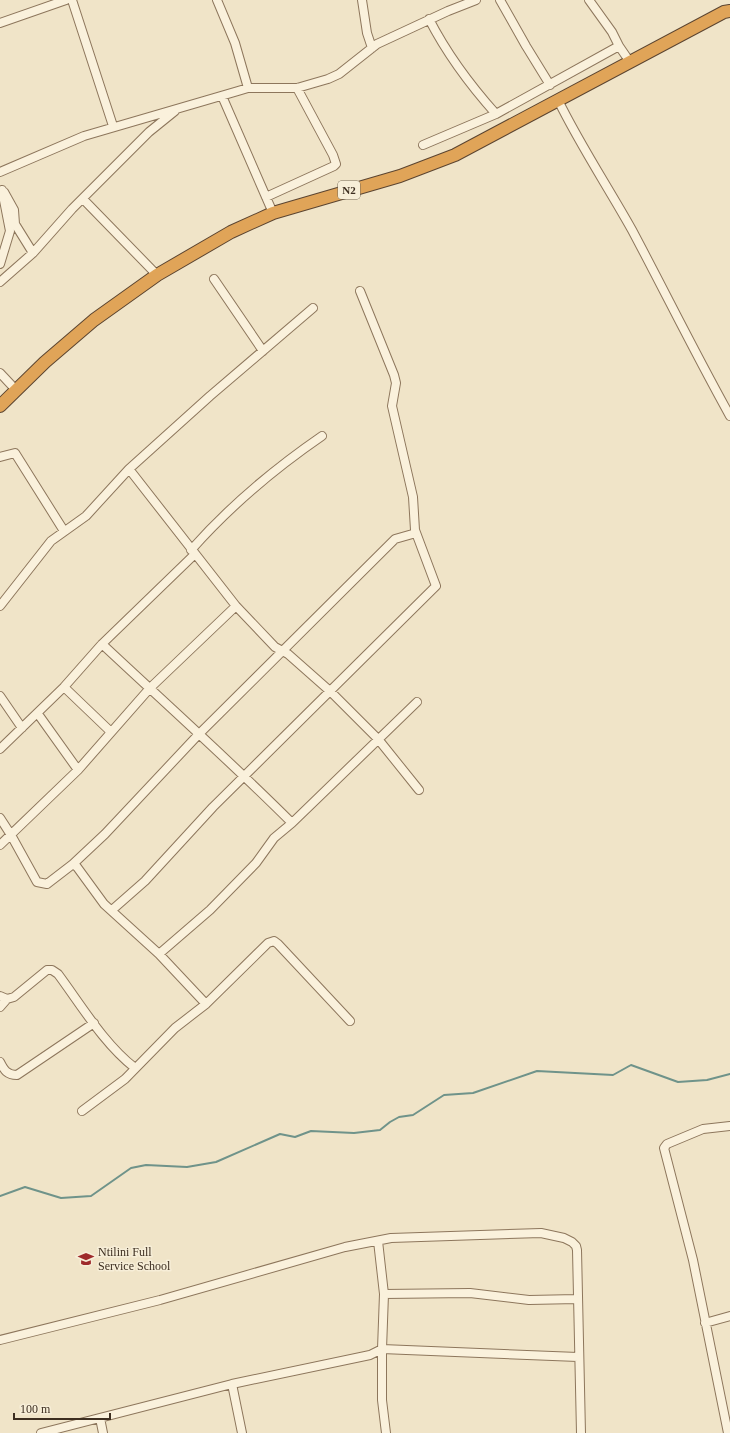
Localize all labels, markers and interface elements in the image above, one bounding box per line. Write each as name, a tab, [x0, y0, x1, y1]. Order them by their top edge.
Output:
road number: N2	[338, 181, 360, 199]
place label: Ntilini Full Service School	[98, 1245, 171, 1273]
school or university icon: Ntilini Full Service School	[77, 1250, 95, 1268]
scale bar	[14, 1395, 110, 1421]
text: 100 m	[20, 1402, 51, 1416]

